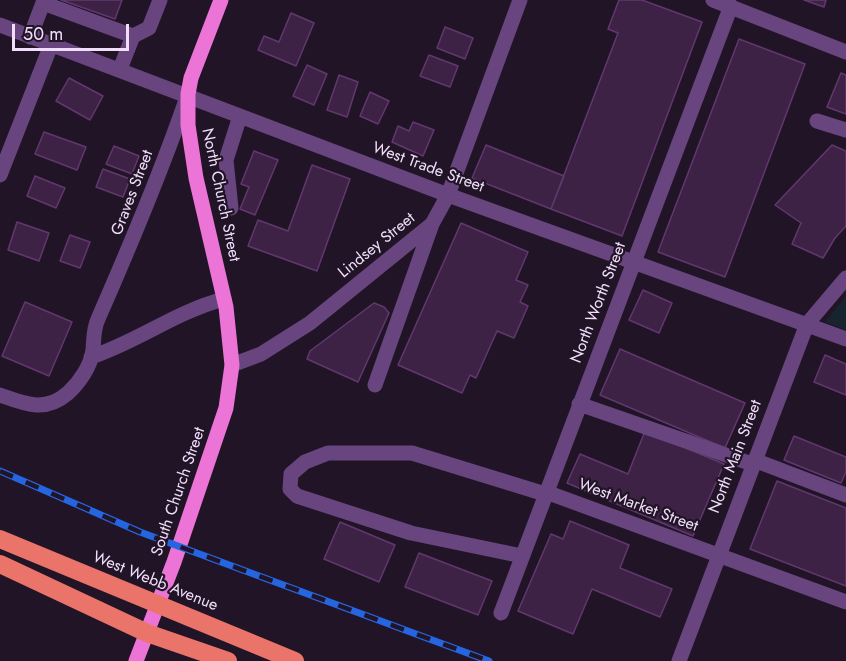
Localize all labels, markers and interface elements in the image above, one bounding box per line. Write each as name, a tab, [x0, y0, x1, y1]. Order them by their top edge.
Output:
scale bar	[15, 12, 132, 50]
text: 50 m	[23, 21, 63, 47]
street label: North Church Street	[197, 127, 243, 263]
street label: West Trade Street	[369, 139, 487, 197]
street label: Graves Street	[108, 148, 158, 238]
street label: Lindsey Street	[335, 209, 419, 283]
street label: North Worth Street	[567, 240, 631, 366]
street label: North Main Street	[706, 398, 766, 516]
street label: South Church Street	[148, 425, 210, 559]
street label: West Market Street	[576, 475, 700, 537]
street label: West Webb Avenue	[89, 548, 221, 616]

